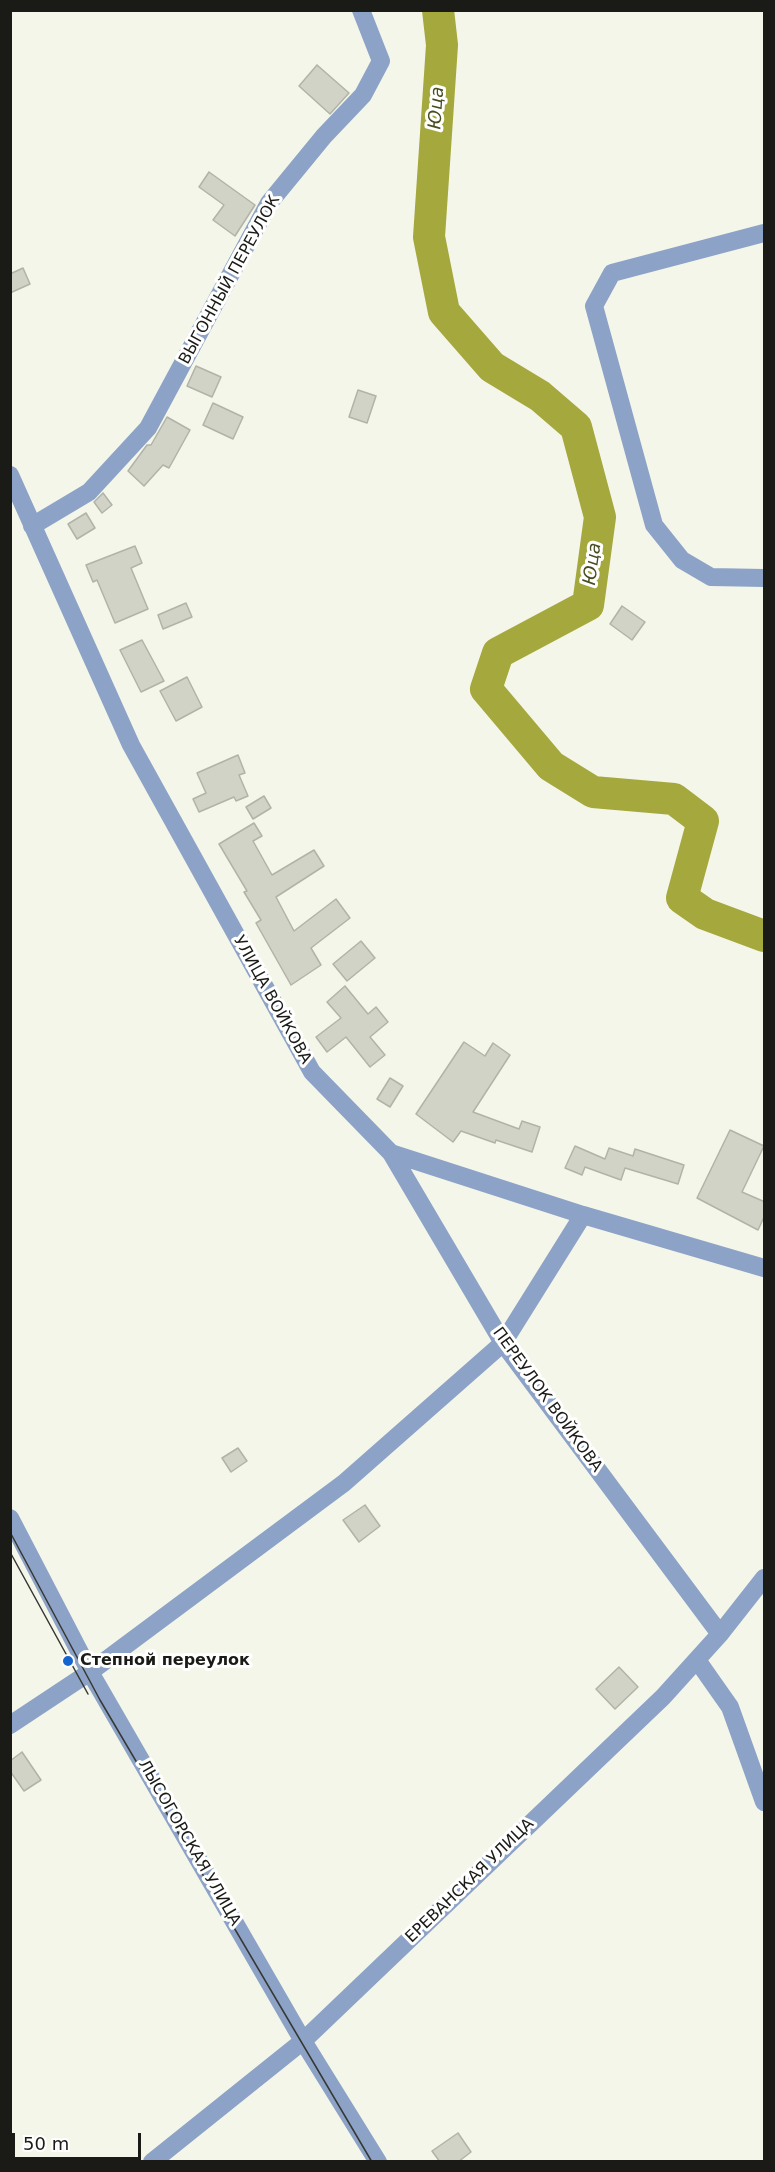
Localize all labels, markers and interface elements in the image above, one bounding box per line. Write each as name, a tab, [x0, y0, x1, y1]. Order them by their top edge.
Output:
water label: Юца	[425, 86, 449, 130]
street label: ВЫГОННЫЙ ПЕРЕУЛОК	[175, 192, 285, 368]
water label: Юца	[579, 541, 607, 587]
street label: УЛИЦА ВОЙКОВА	[229, 933, 315, 1067]
street label: ПЕРЕУЛОК ВОЙКОВА	[488, 1324, 606, 1476]
place label: Степной переулок	[80, 1651, 250, 1671]
marker: Степной переулок	[61, 1654, 75, 1668]
street label: ЛЫСОГОРСКАЯ УЛИЦА	[134, 1756, 244, 1930]
street label: ЕРЕВАНСКАЯ УЛИЦА	[402, 1815, 538, 1947]
scale bar	[15, 2121, 144, 2159]
text: 50 m	[23, 2133, 69, 2154]

